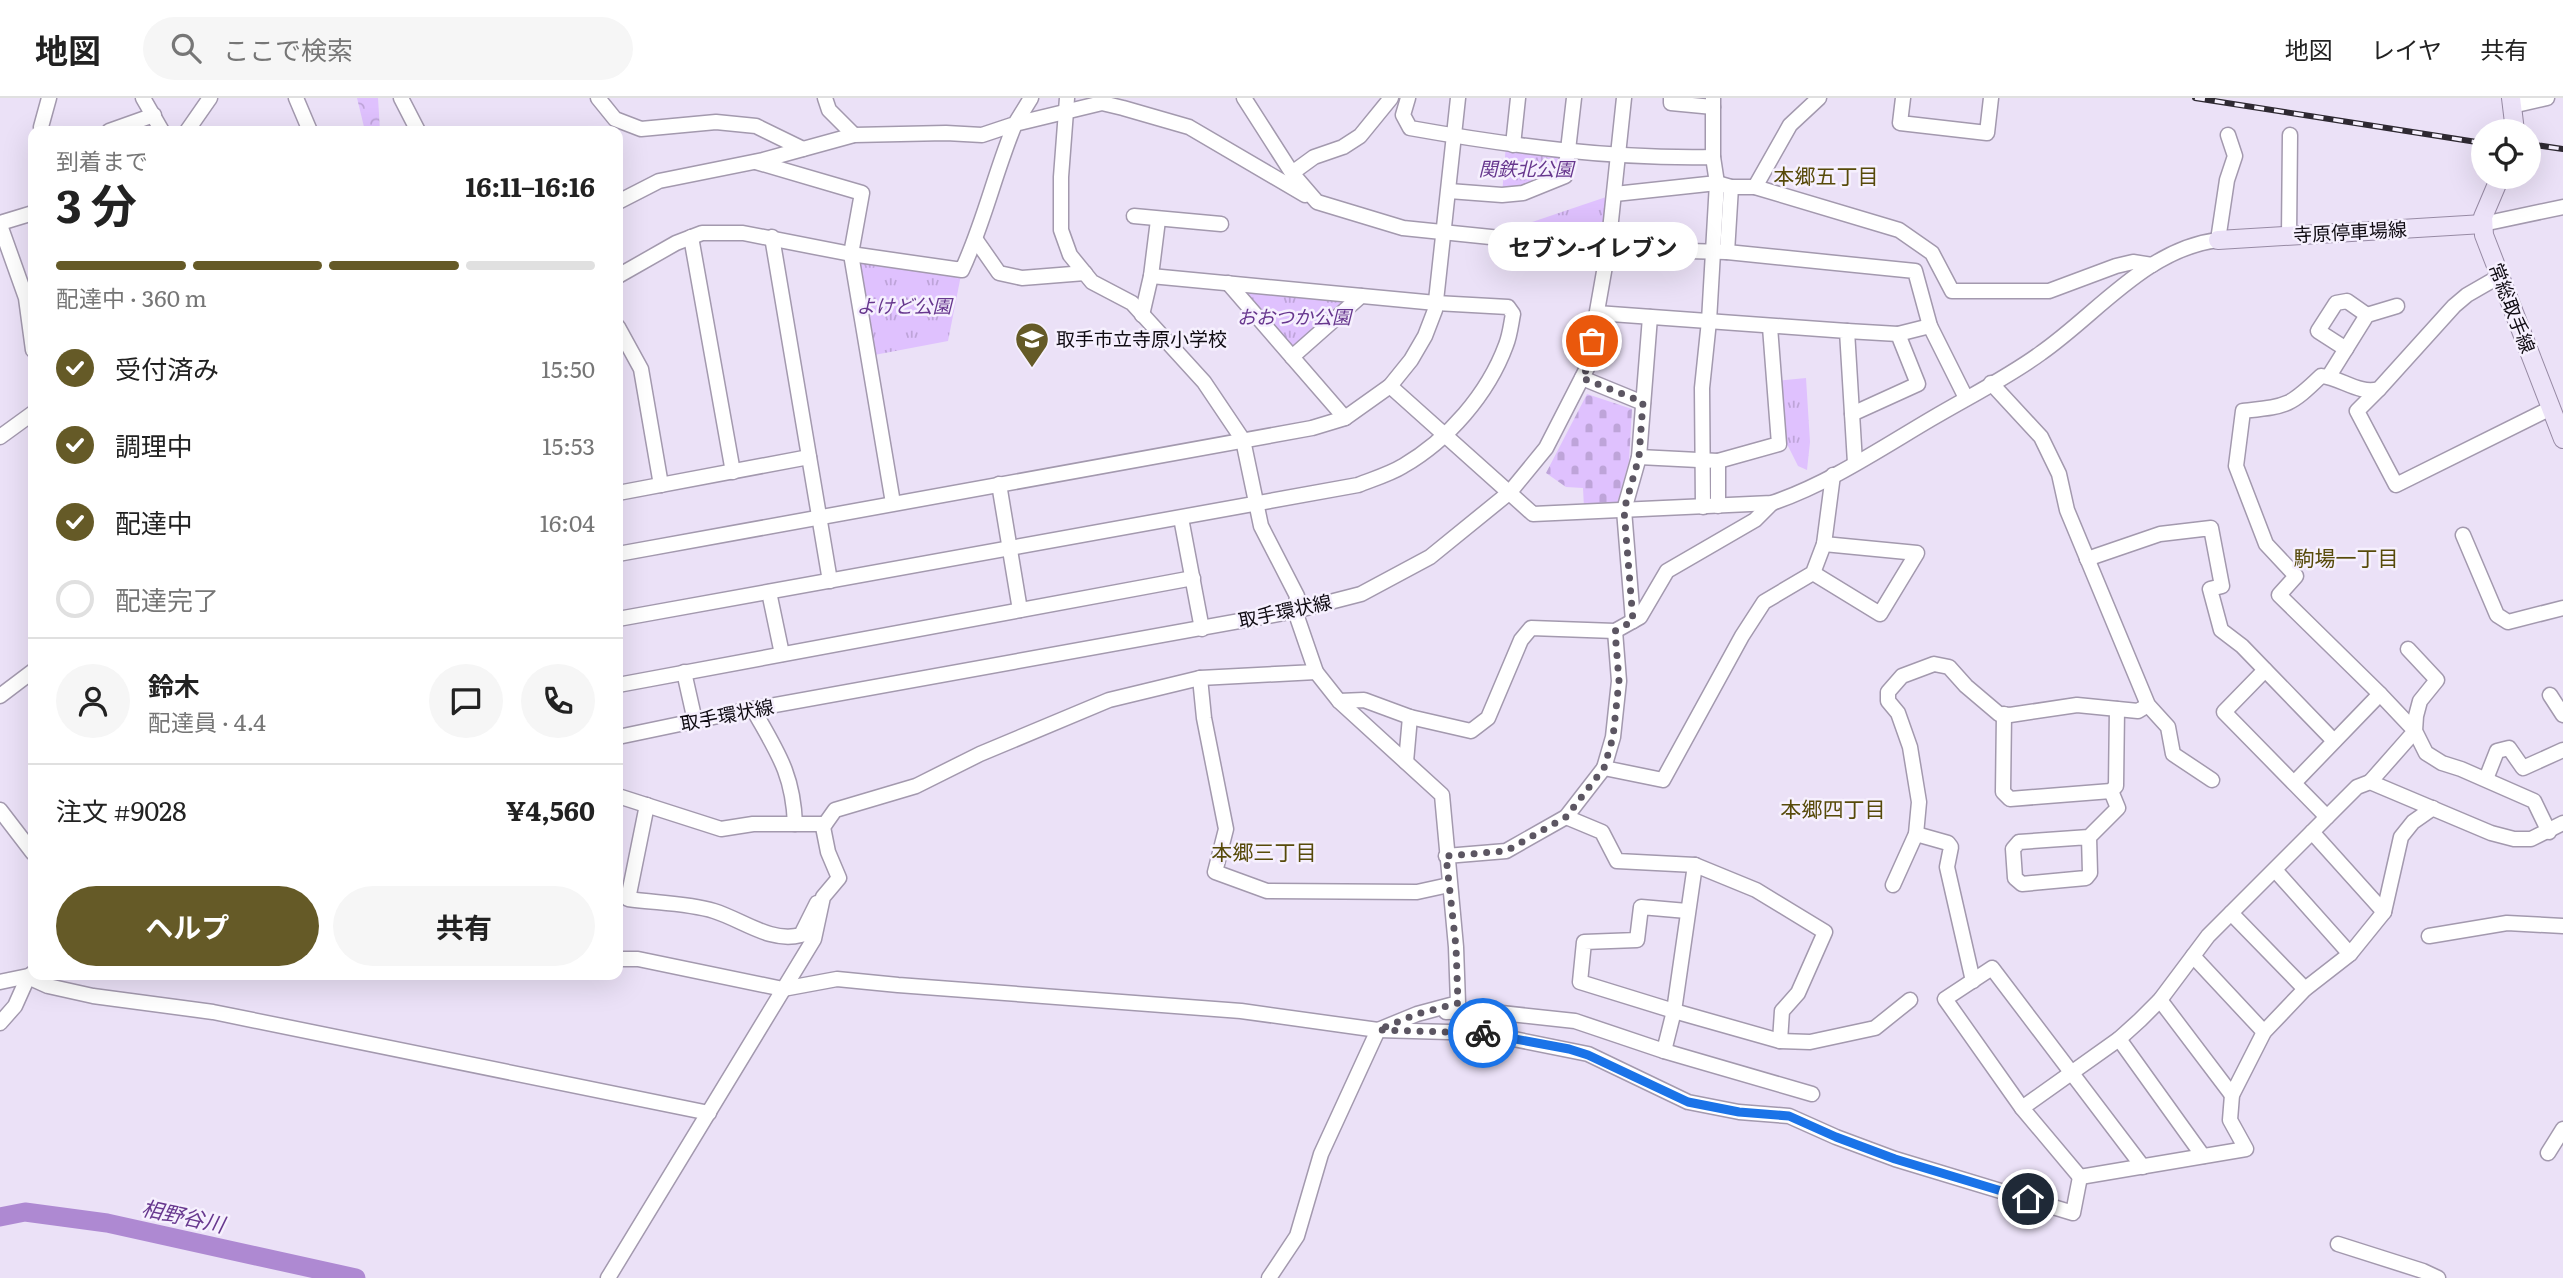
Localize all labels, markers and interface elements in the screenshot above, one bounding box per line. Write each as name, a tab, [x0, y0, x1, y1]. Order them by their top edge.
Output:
search box	[143, 17, 633, 80]
text: 地図	[35, 24, 101, 73]
icon: search	[167, 29, 205, 67]
text: ここで検索	[223, 29, 353, 68]
text: 地図	[2285, 31, 2333, 66]
text: レイヤ	[2371, 31, 2442, 66]
text: 共有	[2480, 31, 2528, 66]
map controls	[2471, 119, 2541, 189]
button: locate	[2471, 119, 2541, 189]
text: 到着まで	[56, 143, 148, 177]
park label: 関鉄北公園	[1478, 154, 1576, 182]
district label: 本郷五丁目	[1774, 159, 1879, 190]
text: 16:11–16:16	[466, 166, 595, 205]
text: 3 分	[56, 169, 137, 237]
street label: 寺原停車場線	[2292, 214, 2408, 248]
callout: セブン-イレブン	[1487, 222, 1697, 271]
text: セブン-イレブン	[1509, 229, 1677, 263]
street label: 常総取手線	[2483, 258, 2543, 357]
text: 配達中 · 360 m	[56, 280, 207, 314]
park label: よけど公園	[856, 291, 954, 319]
park label: おおつか公園	[1237, 302, 1354, 330]
pin	[1562, 311, 1622, 371]
school or university icon: 取手市立寺原小学校	[1013, 320, 1051, 369]
icon: bag	[1573, 322, 1611, 360]
place label: 取手市立寺原小学校	[1056, 324, 1227, 352]
text: 受付済み	[115, 348, 219, 387]
icon: check	[56, 349, 94, 387]
text: 15:50	[541, 351, 595, 385]
text: 調理中	[115, 425, 193, 464]
icon: check	[56, 426, 94, 464]
text: 15:53	[542, 428, 595, 462]
text: 配達中	[115, 502, 193, 541]
icon: check	[56, 503, 94, 541]
text: 16:04	[540, 505, 595, 539]
district label: 駒場一丁目	[2294, 541, 2399, 572]
text: 配達完了	[115, 579, 219, 618]
street label: 取手環状線	[1235, 586, 1334, 634]
button: person	[56, 664, 130, 738]
button: chat	[429, 664, 503, 738]
button: phone	[521, 664, 595, 738]
text: 鈴木	[148, 665, 200, 704]
street label: 取手環状線	[678, 691, 776, 737]
text: 配達員 · 4.4	[148, 704, 266, 738]
text: 注文 #9028	[56, 790, 187, 829]
text: ¥4,560	[506, 790, 595, 829]
district label: 本郷四丁目	[1781, 792, 1886, 823]
district label: 本郷三丁目	[1212, 835, 1317, 866]
button: ヘルプ	[56, 886, 319, 966]
button: 共有	[333, 886, 595, 966]
courier	[1448, 998, 1518, 1068]
icon: bike	[1464, 1014, 1502, 1052]
pin	[1998, 1169, 2058, 1229]
icon: home	[2009, 1180, 2047, 1218]
water label: 相野谷川	[139, 1191, 230, 1239]

